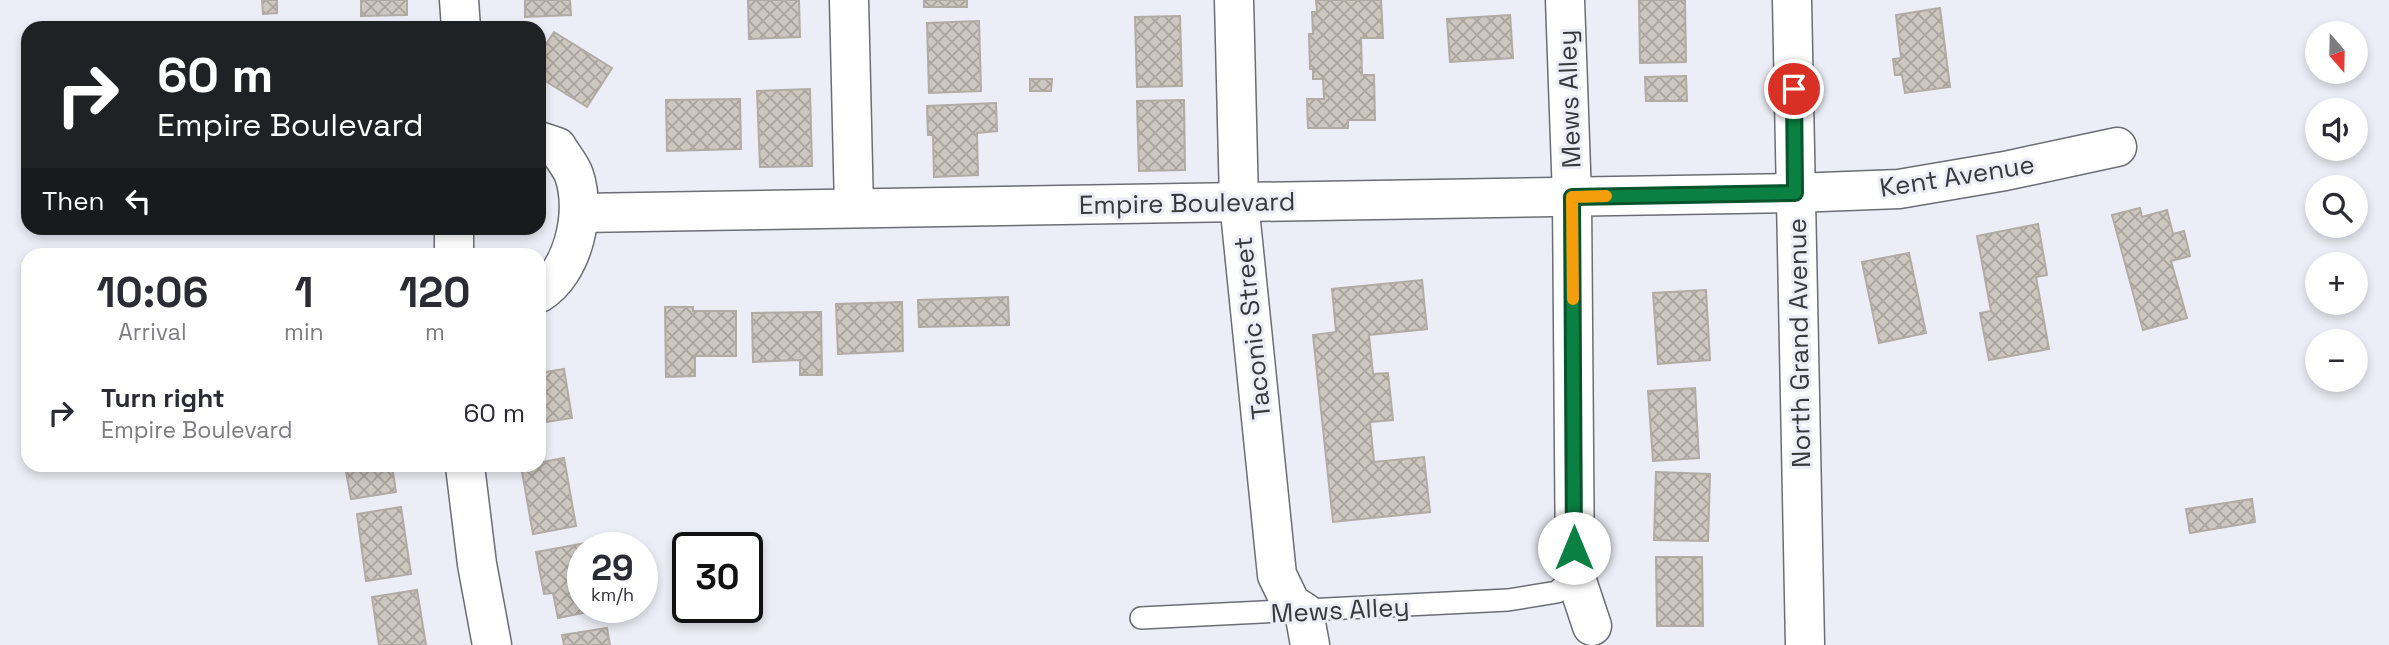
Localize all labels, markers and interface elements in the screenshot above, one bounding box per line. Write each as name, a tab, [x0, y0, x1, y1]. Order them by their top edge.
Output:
north arrow	[2305, 21, 2368, 84]
map controls	[2305, 21, 2368, 392]
street label: Mews Alley	[1550, 29, 1588, 169]
text: 60 m	[157, 44, 273, 106]
icon: right	[42, 49, 133, 140]
pin	[1764, 59, 1824, 119]
icon: arrive	[1775, 70, 1813, 108]
button: sound	[2305, 98, 2368, 161]
text: Empire Boulevard	[157, 105, 424, 145]
street label: Kent Avenue	[1877, 147, 2037, 205]
button: search	[2305, 175, 2368, 238]
icon: left	[119, 182, 157, 220]
text: Then	[42, 184, 105, 218]
street label: Empire Boulevard	[1078, 184, 1296, 222]
street label: North Grand Avenue	[1780, 218, 1818, 468]
street label: Taconic Street	[1226, 235, 1278, 421]
button: +	[2305, 252, 2368, 315]
text: 10:06	[97, 266, 209, 319]
text: 1	[294, 266, 313, 319]
text: 120	[399, 266, 470, 319]
text: Arrival	[118, 317, 187, 347]
text: min	[284, 317, 324, 347]
text: m	[425, 317, 445, 347]
button: −	[2305, 329, 2368, 392]
text: Turn right	[101, 381, 225, 415]
icon: right	[42, 394, 80, 432]
text: 60 m	[463, 396, 525, 430]
text: Empire Boulevard	[101, 415, 293, 445]
position arrow	[1537, 511, 1611, 585]
speed limit sign: 30	[672, 532, 763, 623]
text: 29	[591, 546, 634, 590]
text: km/h	[591, 583, 634, 606]
street label: Mews Alley	[1270, 589, 1410, 631]

